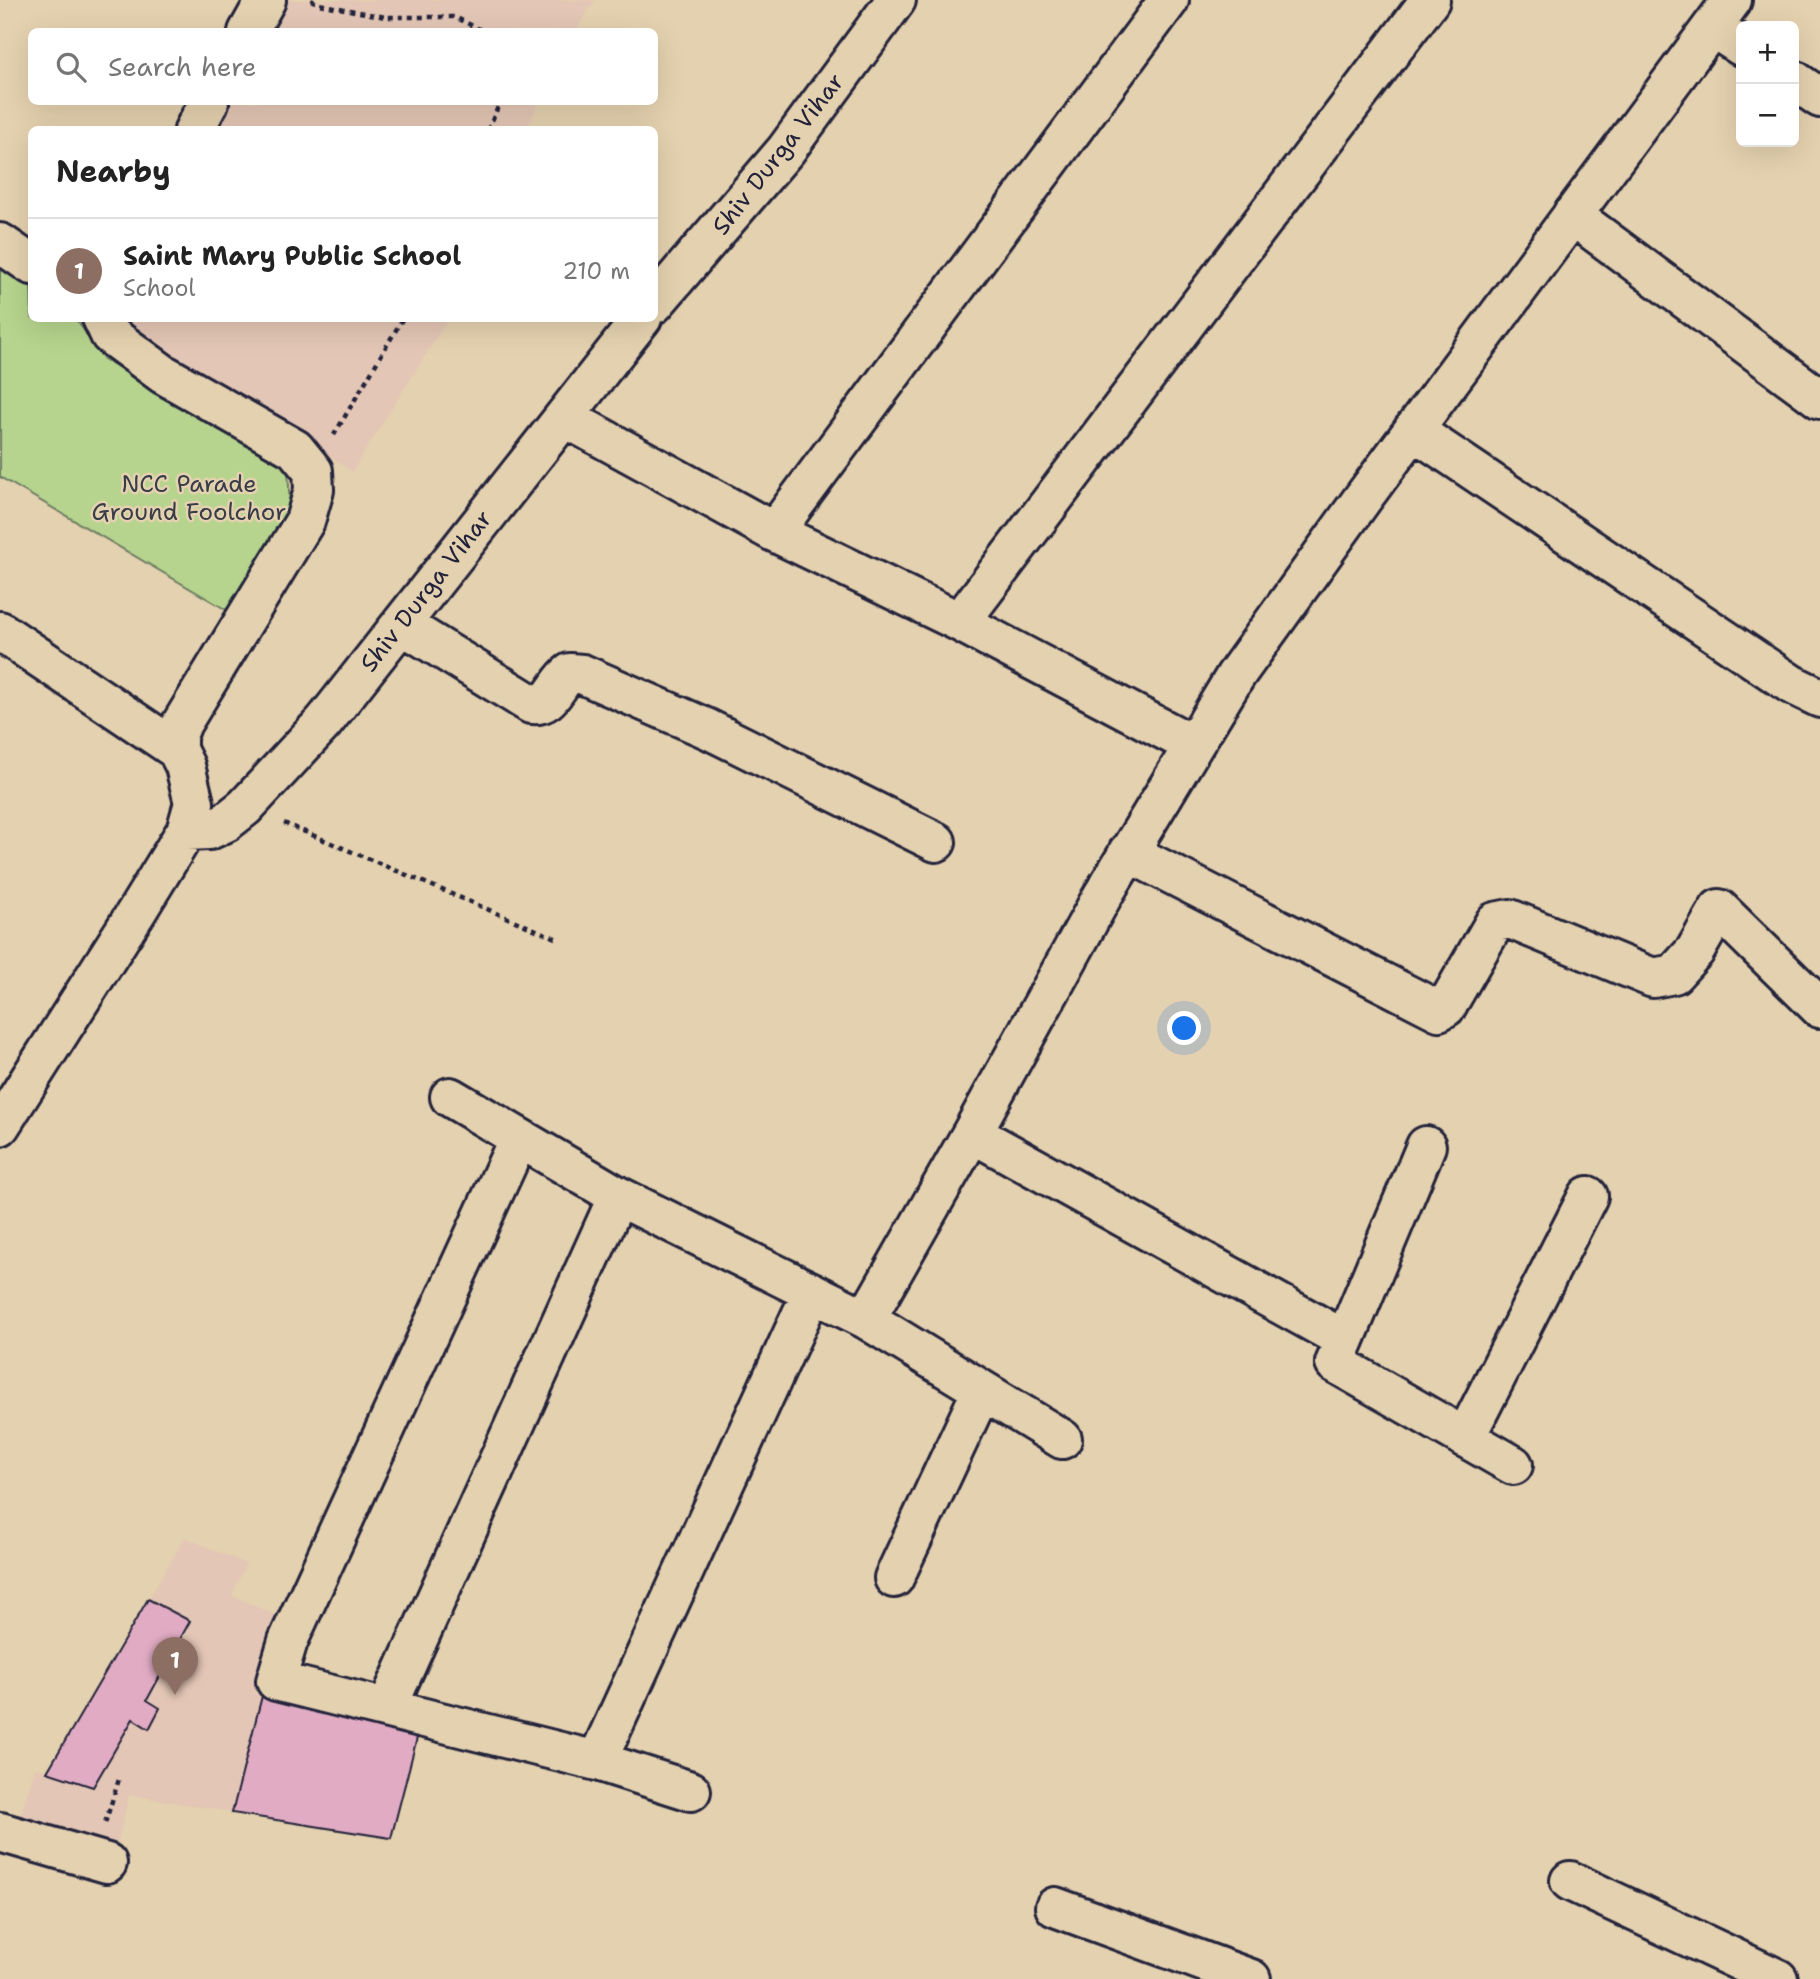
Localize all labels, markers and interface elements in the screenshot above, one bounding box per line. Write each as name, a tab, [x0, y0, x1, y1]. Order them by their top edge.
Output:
map controls	[1736, 21, 1799, 147]
button: +	[1736, 21, 1799, 84]
search box	[28, 28, 658, 105]
icon: search	[52, 48, 90, 86]
text: Search here	[108, 49, 257, 84]
street label: Shiv Durga Vihar	[705, 67, 851, 241]
button: −	[1736, 84, 1799, 147]
text: Nearby	[56, 151, 171, 192]
text: Saint Mary Public School	[123, 238, 461, 273]
text: 1	[74, 256, 84, 286]
text: 210 m	[562, 256, 630, 286]
text: School	[123, 273, 195, 303]
park label: NCC Parade Ground Foolchor	[92, 468, 287, 528]
street label: Shiv Durga Vihar	[353, 504, 499, 678]
your location	[1167, 1011, 1201, 1045]
pin: 1	[152, 1637, 198, 1695]

